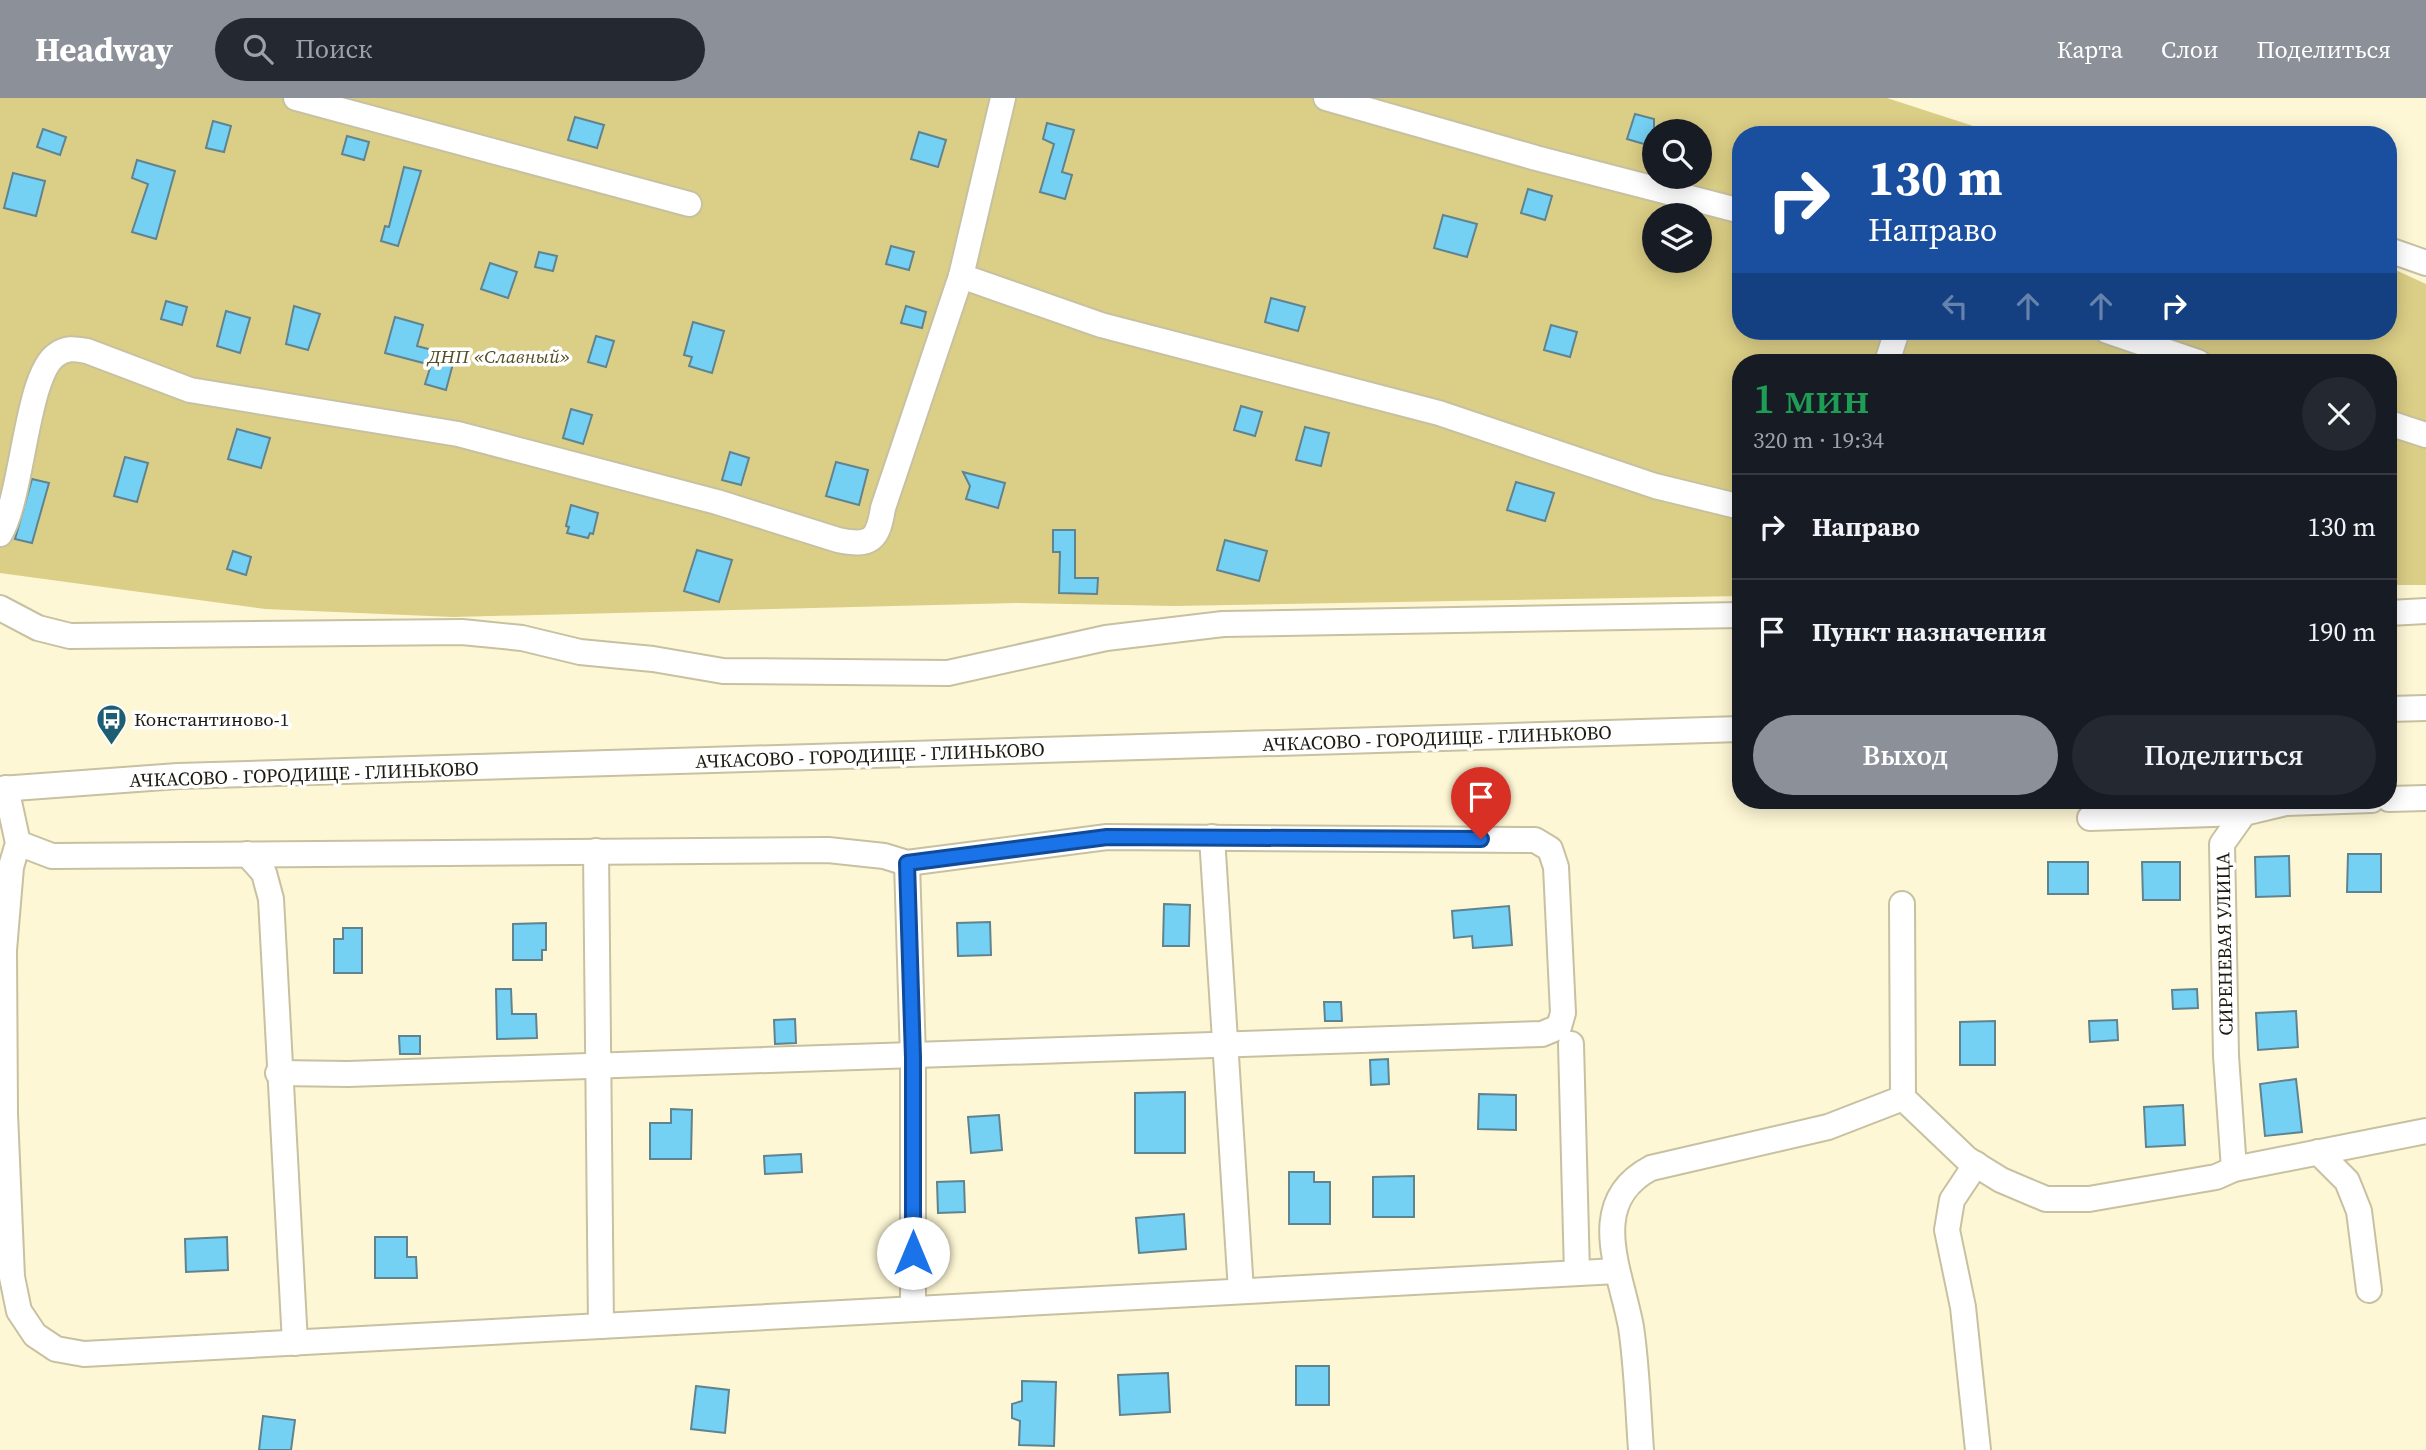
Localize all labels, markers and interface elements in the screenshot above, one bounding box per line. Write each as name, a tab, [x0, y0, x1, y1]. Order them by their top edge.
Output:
search box	[215, 18, 705, 81]
text: Headway	[35, 27, 173, 72]
icon: search	[239, 30, 277, 68]
text: Поиск	[295, 31, 373, 67]
text: Карта	[2057, 33, 2123, 66]
text: Слои	[2161, 33, 2218, 66]
text: Поделиться	[2256, 33, 2391, 66]
map controls	[1642, 119, 1712, 273]
button: search	[1642, 119, 1712, 189]
text: 130 m	[1868, 144, 2003, 211]
icon: right	[1753, 154, 1844, 245]
button: layers	[1642, 203, 1712, 273]
text: Направо	[1868, 208, 1997, 252]
icon: left	[1936, 287, 1974, 325]
icon: ahead	[2009, 287, 2047, 325]
icon: ahead	[2082, 287, 2120, 325]
icon: right	[2155, 287, 2193, 325]
park label: ДНП «Славный»	[426, 343, 570, 369]
text: 1 мин	[1753, 369, 1870, 427]
button: close	[2302, 377, 2376, 451]
text: 320 m · 19:34	[1753, 424, 1884, 456]
icon: right	[1753, 508, 1791, 546]
text: Направо	[1812, 509, 1920, 545]
text: 130 m	[2308, 509, 2376, 545]
icon: arrive	[1753, 613, 1791, 651]
text: Пункт назначения	[1812, 614, 2046, 650]
text: 190 m	[2308, 614, 2376, 650]
bus stop icon: Константиново-1	[94, 702, 128, 746]
place label: Константиново-1	[134, 706, 289, 732]
button: Выход	[1753, 715, 2058, 795]
button: Поделиться	[2072, 715, 2376, 795]
street label: АЧКАСОВО - ГОРОДИЩЕ - ГЛИНЬКОВО	[1262, 719, 1612, 757]
street label: АЧКАСОВО - ГОРОДИЩЕ - ГЛИНЬКОВО	[695, 736, 1045, 774]
street label: АЧКАСОВО - ГОРОДИЩЕ - ГЛИНЬКОВО	[129, 755, 479, 793]
pin	[1451, 767, 1511, 839]
icon: arrive	[1462, 778, 1500, 816]
street label: СИРЕНЕВАЯ УЛИЦА	[2209, 852, 2239, 1036]
position arrow	[876, 1216, 950, 1290]

